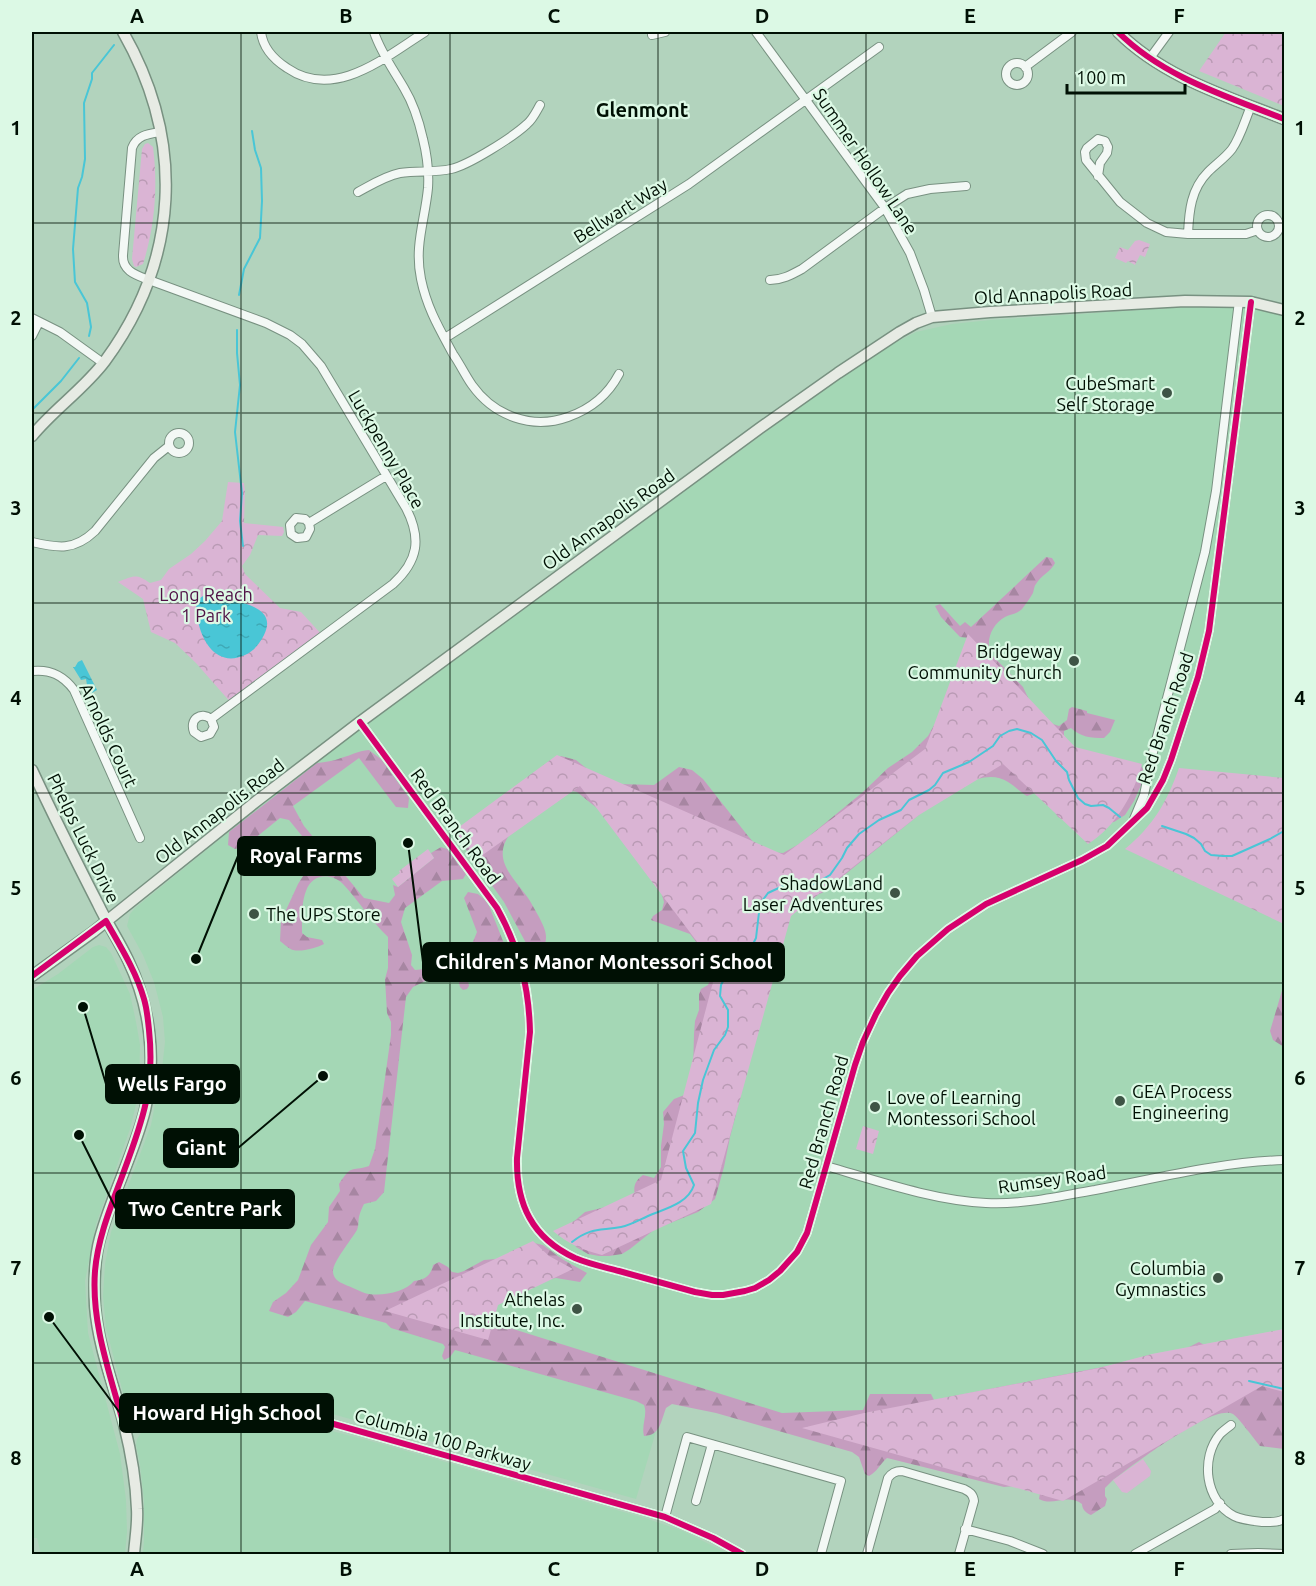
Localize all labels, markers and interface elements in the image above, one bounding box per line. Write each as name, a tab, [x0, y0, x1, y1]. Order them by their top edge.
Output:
text: A	[130, 4, 144, 27]
text: B	[339, 4, 353, 27]
text: C	[548, 4, 561, 27]
text: D	[755, 4, 769, 27]
text: E	[964, 4, 976, 27]
text: F	[1173, 4, 1185, 27]
scale bar	[1067, 57, 1186, 95]
text: 100 m	[1076, 67, 1126, 87]
street label: Summer Hollow Lane	[810, 84, 922, 238]
district label: Glenmont	[596, 98, 689, 121]
text: 1	[10, 116, 22, 139]
text: 1	[1294, 116, 1306, 139]
street label: Bellwart Way	[570, 173, 671, 247]
street label: Old Annapolis Road	[973, 279, 1133, 307]
text: 2	[10, 306, 22, 329]
text: 2	[1294, 306, 1306, 329]
place label: CubeSmart Self Storage	[1057, 373, 1155, 414]
street label: Luckpenny Place	[345, 386, 429, 512]
marker: CubeSmart Self Storage	[1160, 386, 1174, 400]
street label: Old Annapolis Road	[538, 464, 678, 574]
text: 3	[10, 496, 22, 519]
text: 3	[1294, 496, 1306, 519]
park label: Long Reach 1 Park	[159, 584, 253, 625]
place label: Bridgeway Community Church	[908, 641, 1062, 682]
street label: Red Branch Road	[1133, 650, 1197, 786]
marker: Bridgeway Community Church	[1067, 654, 1081, 668]
street label: Arnolds Court	[76, 680, 142, 790]
text: 4	[10, 686, 22, 709]
text: 4	[1294, 686, 1306, 709]
street label: Old Annapolis Road	[150, 754, 288, 868]
street label: Red Branch Road	[407, 764, 505, 888]
street label: Phelps Luck Drive	[44, 770, 124, 906]
callout: Royal Farms	[238, 837, 375, 875]
text: Royal Farms	[249, 844, 363, 867]
place label: ShadowLand Laser Adventures	[743, 873, 883, 914]
text: 5	[10, 876, 22, 899]
text: 5	[1294, 876, 1306, 899]
marker: ShadowLand Laser Adventures	[888, 886, 902, 900]
place label: The UPS Store	[266, 904, 381, 924]
marker: The UPS Store	[247, 907, 261, 921]
callout: Children's Manor Montessori School	[423, 943, 784, 981]
text: Children's Manor Montessori School	[435, 950, 773, 973]
street label: Red Branch Road	[794, 1053, 852, 1191]
callout: Wells Fargo	[106, 1065, 239, 1103]
text: 6	[10, 1066, 22, 1089]
text: 6	[1294, 1066, 1306, 1089]
text: Wells Fargo	[117, 1072, 227, 1095]
place label: GEA Process Engineering	[1132, 1081, 1232, 1122]
place label: Love of Learning Montessori School	[887, 1087, 1036, 1128]
marker: GEA Process Engineering	[1113, 1094, 1127, 1108]
marker: Love of Learning Montessori School	[868, 1100, 882, 1114]
callout: Giant	[164, 1129, 238, 1167]
text: Giant	[176, 1136, 227, 1159]
street label: Rumsey Road	[997, 1162, 1107, 1196]
callout: Two Centre Park	[116, 1190, 294, 1228]
text: Two Centre Park	[128, 1197, 282, 1220]
text: 7	[10, 1256, 22, 1279]
text: 7	[1294, 1256, 1306, 1279]
place label: Columbia Gymnastics	[1115, 1258, 1206, 1299]
marker: Columbia Gymnastics	[1211, 1271, 1225, 1285]
place label: Athelas Institute, Inc.	[460, 1289, 565, 1330]
marker: Athelas Institute, Inc.	[570, 1302, 584, 1316]
callout: Howard High School	[120, 1394, 333, 1432]
text: Howard High School	[133, 1401, 321, 1424]
street label: Columbia 100 Parkway	[352, 1404, 534, 1474]
text: 8	[10, 1446, 22, 1469]
text: 8	[1294, 1446, 1306, 1469]
text: A	[130, 1557, 144, 1580]
text: B	[339, 1557, 353, 1580]
text: C	[548, 1557, 561, 1580]
text: D	[755, 1557, 769, 1580]
text: E	[964, 1557, 976, 1580]
text: F	[1173, 1557, 1185, 1580]

